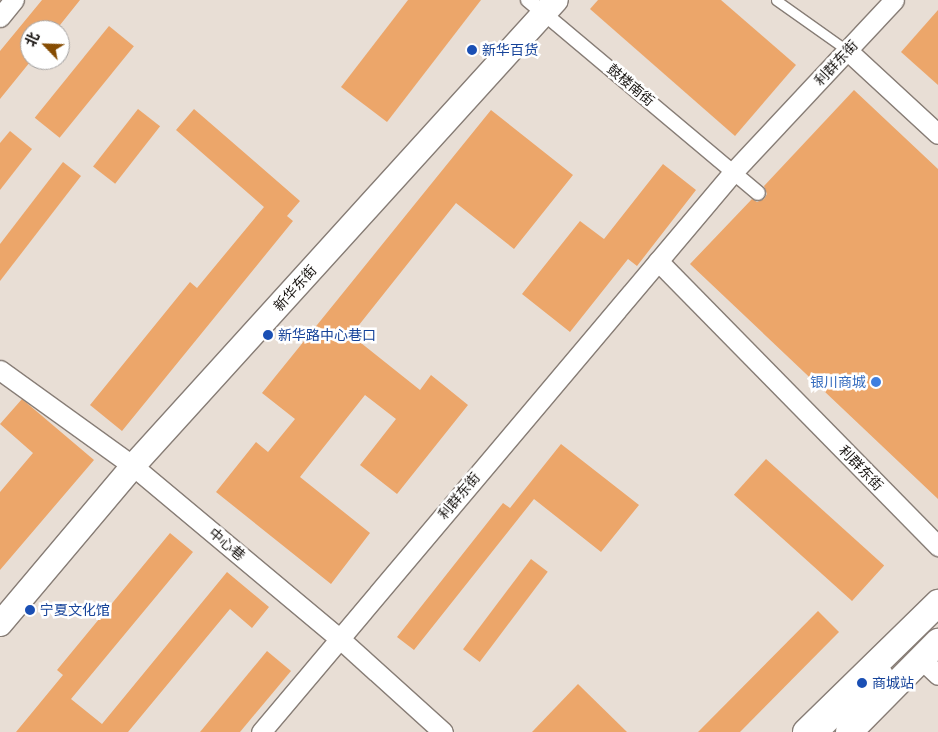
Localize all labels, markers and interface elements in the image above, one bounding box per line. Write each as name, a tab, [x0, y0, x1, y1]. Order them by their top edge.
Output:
north arrow	[20, 20, 70, 70]
text: 北	[21, 29, 42, 49]
street label: 利群东街	[811, 37, 861, 89]
place label: 新华百货	[482, 42, 538, 58]
marker: 新华百货	[466, 44, 478, 56]
street label: 鼓楼南街	[604, 61, 658, 109]
street label: 新华东街	[270, 262, 320, 314]
place label: 新华路中心巷口	[278, 327, 376, 343]
marker: 新华路中心巷口	[262, 329, 274, 341]
place label: 银川商城	[810, 374, 866, 390]
marker: 银川商城	[870, 376, 882, 388]
street label: 利群东街	[836, 442, 886, 494]
street label: 利群东街	[435, 469, 483, 523]
street label: 中心巷	[206, 524, 248, 564]
place label: 宁夏文化馆	[40, 602, 110, 618]
marker: 宁夏文化馆	[24, 604, 36, 616]
place label: 商城站	[872, 675, 914, 691]
marker: 商城站	[856, 677, 868, 689]

